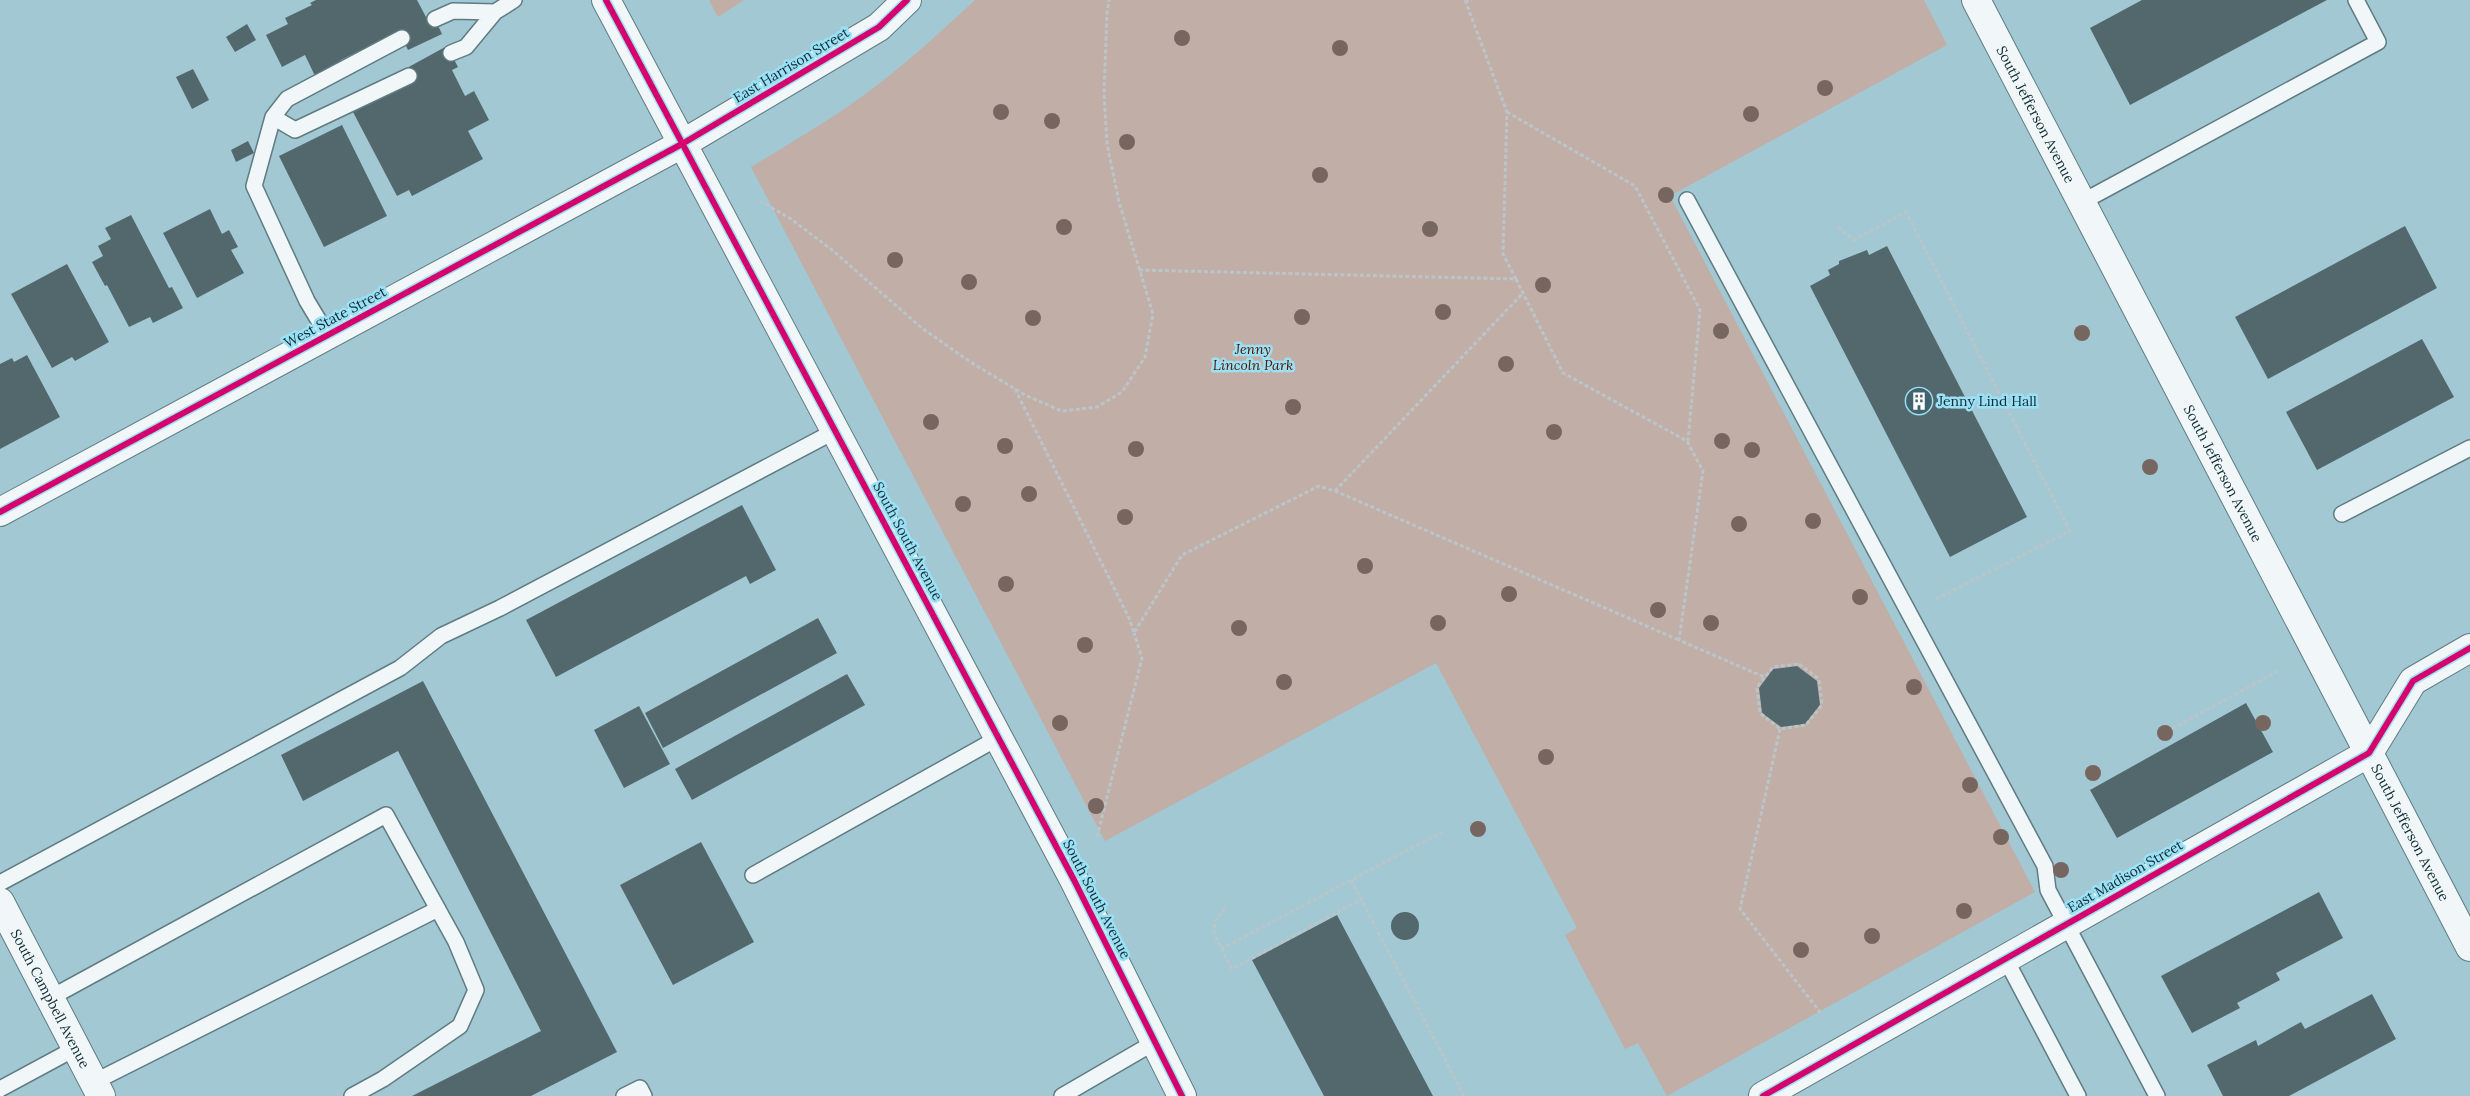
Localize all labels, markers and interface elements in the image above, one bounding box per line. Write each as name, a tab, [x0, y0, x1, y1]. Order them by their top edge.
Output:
street label: East Harrison Street	[730, 23, 853, 107]
street label: South Jefferson Avenue	[1992, 43, 2079, 186]
street label: West State Street	[281, 282, 390, 352]
park label: Jenny Lincoln Park	[1213, 340, 1293, 374]
building icon: Jenny Lind Hall	[1904, 386, 1934, 416]
place label: Jenny Lind Hall	[1937, 392, 2037, 410]
street label: South Jefferson Avenue	[2180, 402, 2266, 545]
street label: South South Avenue	[869, 479, 947, 604]
street label: South Jefferson Avenue	[2367, 761, 2454, 905]
street label: East Madison Street	[2064, 835, 2186, 916]
street label: South South Avenue	[1059, 836, 1135, 962]
street label: South Campbell Avenue	[7, 926, 94, 1072]

